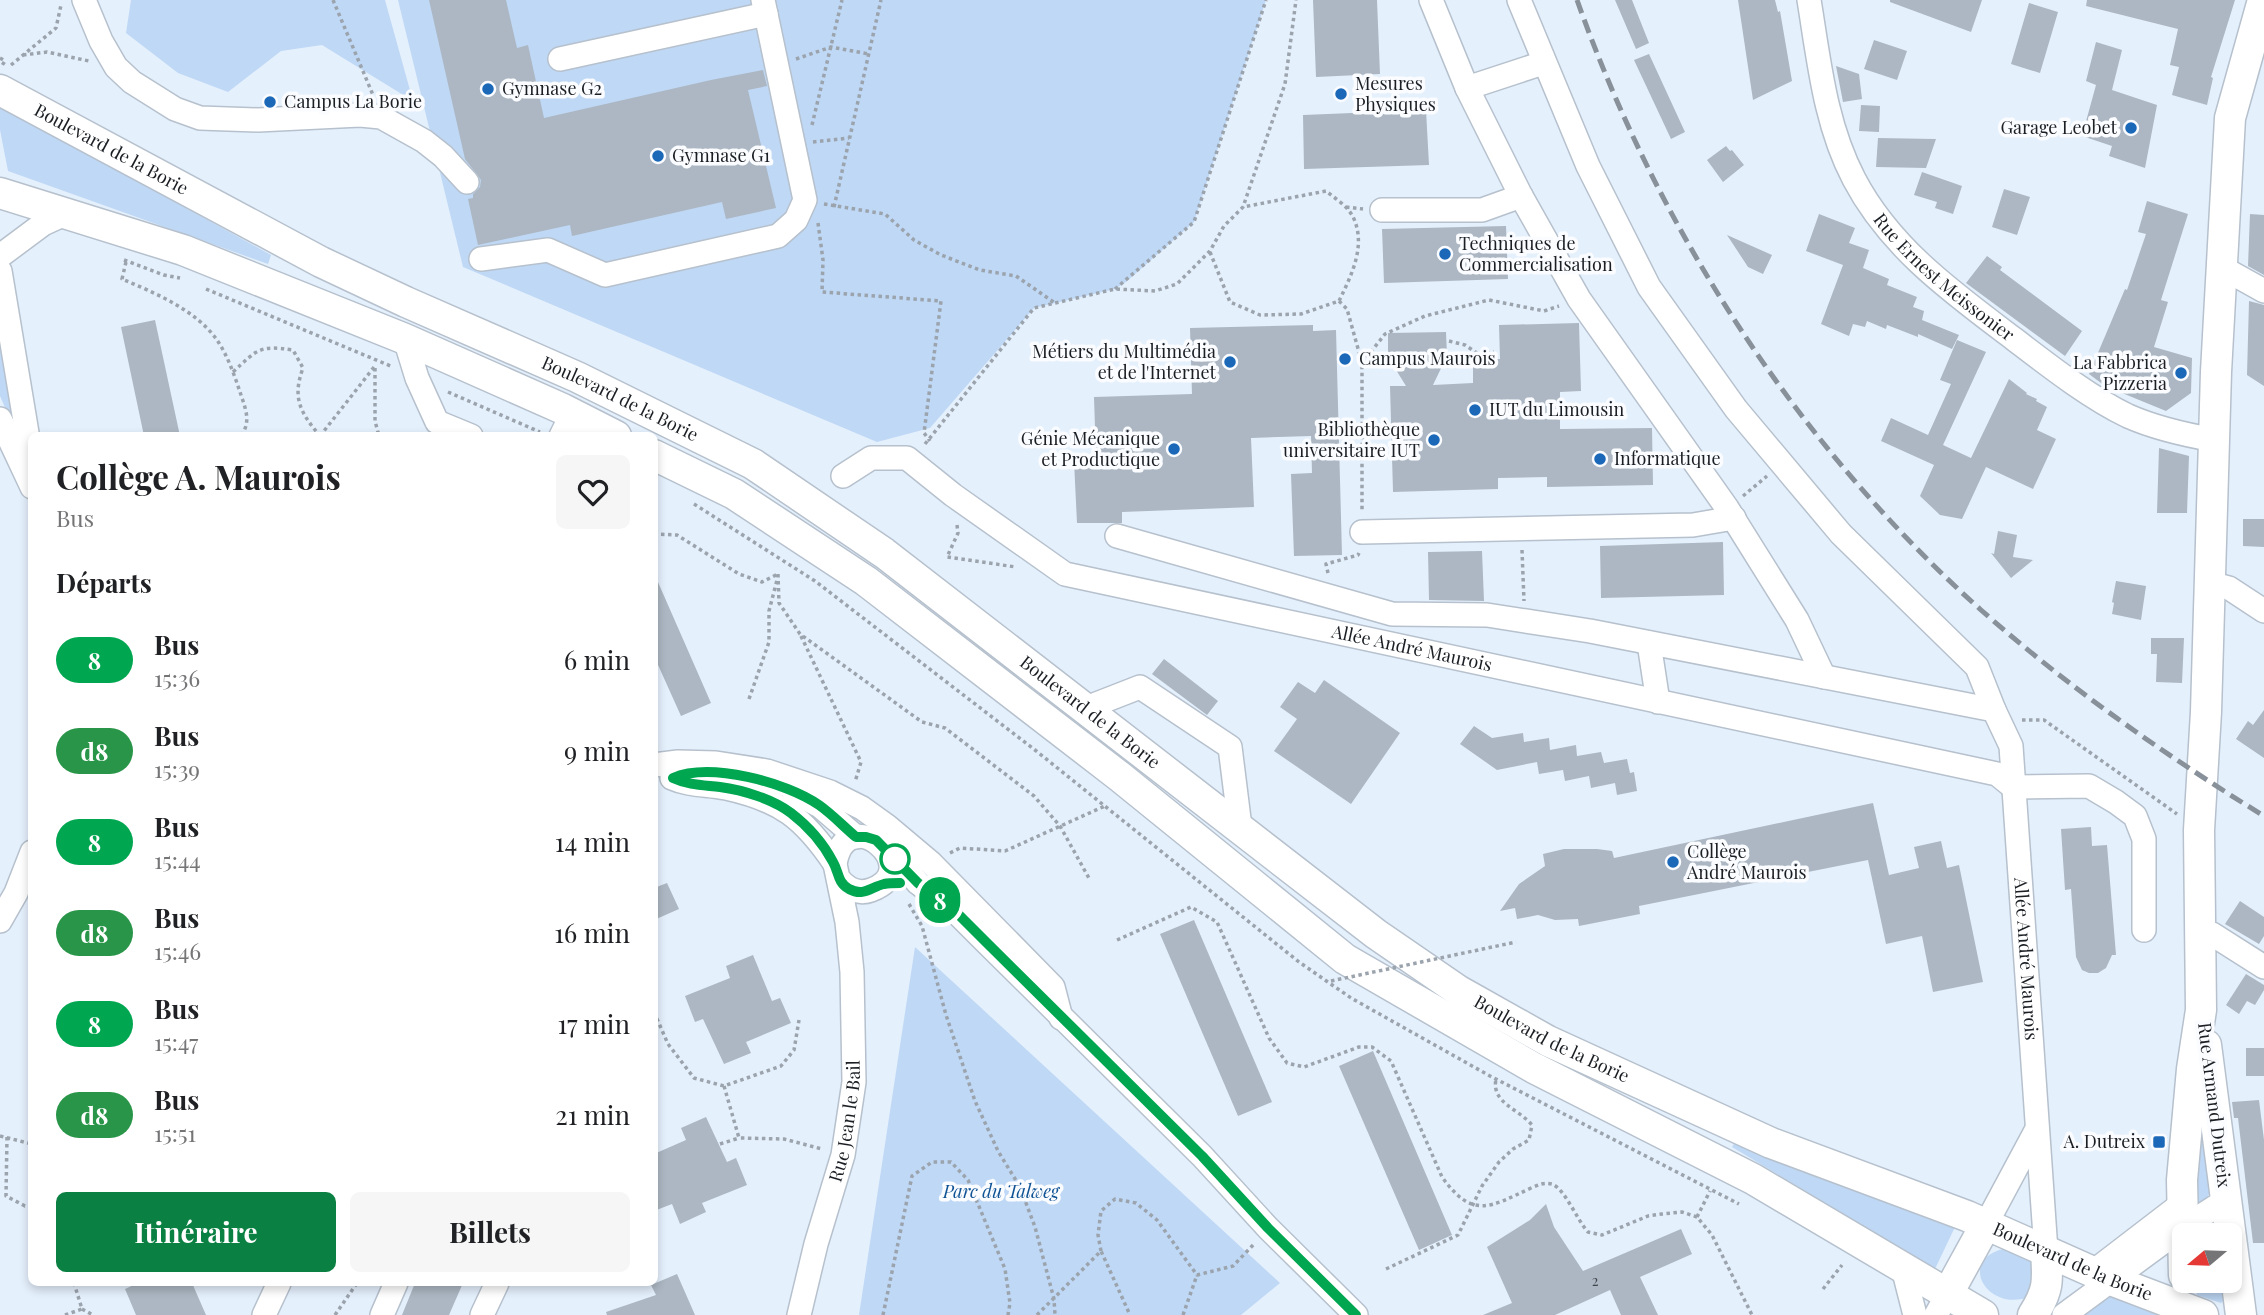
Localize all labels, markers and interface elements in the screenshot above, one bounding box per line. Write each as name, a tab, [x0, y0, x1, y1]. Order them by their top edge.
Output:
place label: Mesures Physiques	[1355, 71, 1436, 116]
place label: Gymnase G2	[502, 76, 602, 100]
marker: Gymnase G2	[480, 81, 496, 97]
marker: Mesures Physiques	[1333, 86, 1349, 102]
place label: Campus La Borie	[284, 89, 422, 113]
marker: Campus La Borie	[262, 94, 278, 110]
street label: Boulevard de la Borie	[30, 98, 193, 200]
place label: Garage Leobet	[2000, 115, 2118, 139]
marker: Garage Leobet	[2123, 120, 2139, 136]
place label: Gymnase G1	[672, 143, 771, 167]
marker: Gymnase G1	[650, 148, 666, 164]
street label: Rue Ernest Meissonier	[1868, 208, 2020, 346]
place label: Techniques de Commercialisation	[1459, 231, 1613, 276]
marker: Techniques de Commercialisation	[1437, 246, 1453, 262]
place label: Métiers du Multimédia et de l'Internet	[1032, 339, 1217, 384]
place label: Campus Maurois	[1359, 346, 1496, 370]
street label: Boulevard de la Borie	[538, 350, 703, 446]
place label: La Fabbrica Pizzeria	[2073, 350, 2167, 395]
marker: Campus Maurois	[1337, 351, 1353, 367]
marker: Métiers du Multimédia et de l'Internet	[1222, 354, 1238, 370]
marker: La Fabbrica Pizzeria	[2173, 365, 2189, 381]
place label: IUT du Limousin	[1489, 397, 1624, 421]
marker: IUT du Limousin	[1467, 402, 1483, 418]
place label: Bibliothèque universitaire IUT	[1283, 417, 1420, 462]
place label: Génie Mécanique et Productique	[1021, 426, 1160, 471]
marker: Bibliothèque universitaire IUT	[1426, 432, 1442, 448]
marker: Génie Mécanique et Productique	[1166, 441, 1182, 457]
place label: Informatique	[1614, 446, 1721, 470]
marker: Informatique	[1592, 451, 1608, 467]
text: Collège A. Maurois	[56, 454, 341, 498]
button: heart	[556, 455, 630, 529]
text: Bus	[56, 502, 94, 533]
text: Départs	[56, 565, 152, 600]
street label: Allée André Maurois	[1329, 618, 1494, 676]
text: Bus	[154, 627, 199, 662]
text: 6 min	[564, 642, 630, 677]
text: 8	[88, 644, 101, 676]
street label: Boulevard de la Borie	[1015, 650, 1166, 774]
text: 15:36	[154, 662, 200, 693]
text: Bus	[154, 718, 199, 753]
text: 9 min	[564, 733, 630, 768]
text: d8	[81, 735, 108, 767]
text: 15:39	[154, 753, 200, 784]
text: Bus	[154, 809, 199, 844]
text: 14 min	[555, 824, 630, 859]
text: 8	[88, 826, 101, 858]
place label: Collège André Maurois	[1686, 839, 1807, 884]
text: 15:44	[154, 844, 201, 875]
unlabelled marker	[880, 844, 910, 874]
marker: Collège André Maurois	[1665, 854, 1681, 870]
street label: Allée André Maurois	[2009, 876, 2044, 1041]
line badge: 8	[917, 877, 963, 923]
text: 8	[933, 884, 947, 916]
text: Bus	[154, 900, 199, 935]
text: 16 min	[554, 915, 630, 950]
text: d8	[81, 917, 108, 949]
text: 15:46	[154, 935, 201, 966]
street label: Boulevard de la Borie	[1470, 989, 1633, 1088]
text: Bus	[154, 991, 199, 1026]
text: 17 min	[557, 1006, 630, 1041]
text: 8	[88, 1008, 101, 1040]
street label: Rue Armand Dutreix	[2193, 1021, 2237, 1190]
text: 15:47	[154, 1026, 198, 1057]
street label: Rue Jean le Bail	[823, 1060, 865, 1185]
text: Bus	[154, 1082, 199, 1117]
text: 21 min	[555, 1097, 630, 1132]
text: d8	[81, 1099, 108, 1131]
text: 15:51	[154, 1117, 196, 1148]
place label: A. Dutreix	[2062, 1129, 2146, 1153]
marker: A. Dutreix	[2151, 1134, 2167, 1150]
park label: Parc du Talweg	[942, 1179, 1061, 1203]
button: Itinéraire	[56, 1192, 336, 1272]
button: Billets	[350, 1192, 630, 1272]
street label: Boulevard de la Borie	[1989, 1216, 2156, 1306]
north arrow	[2172, 1223, 2242, 1293]
map controls	[2172, 1223, 2242, 1293]
house number: 2	[1592, 1271, 1599, 1290]

